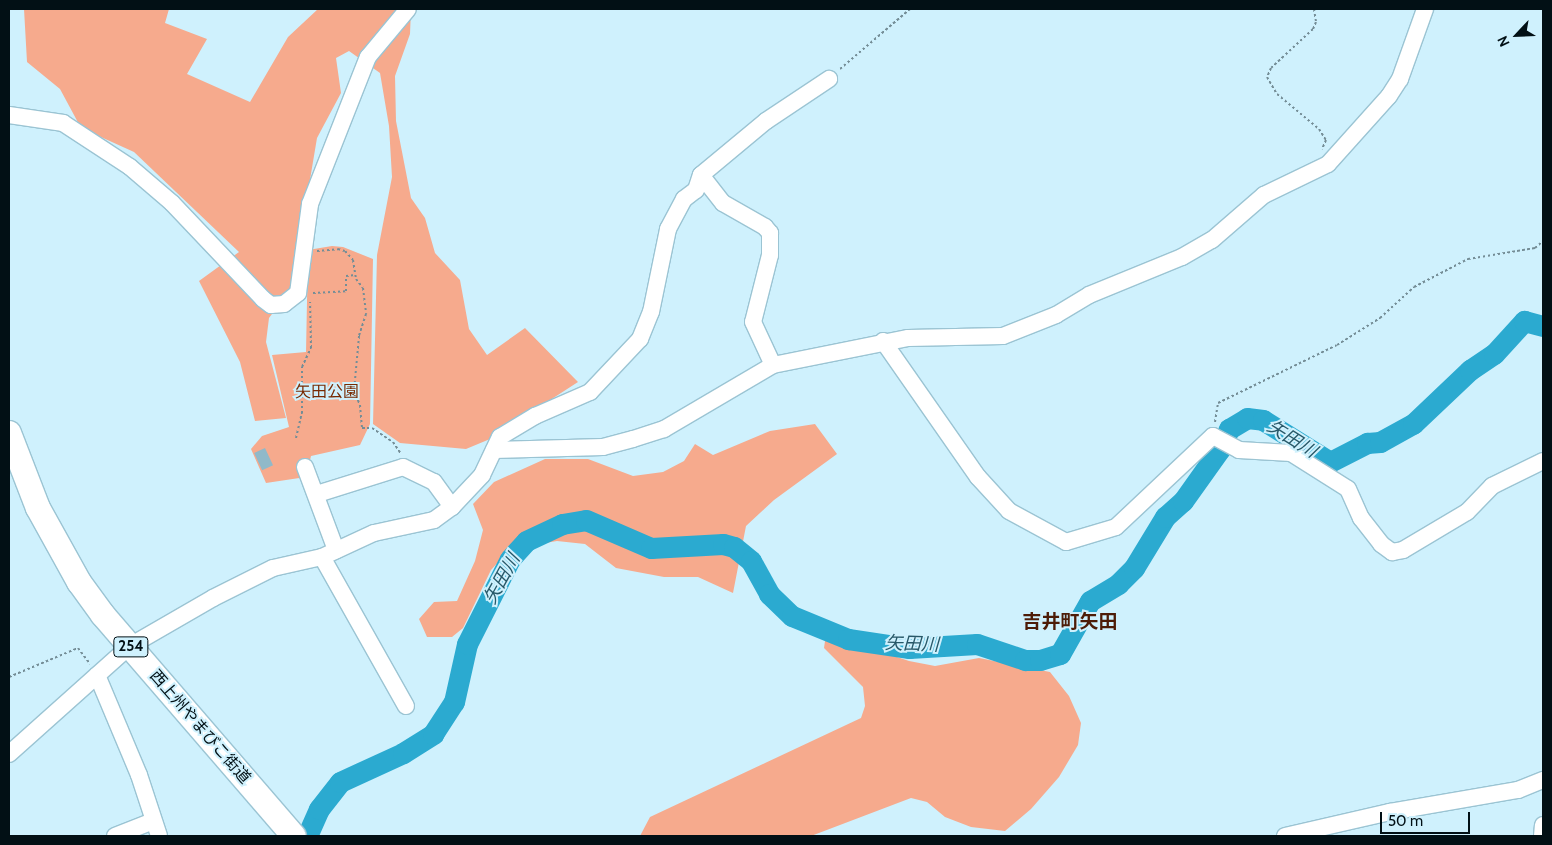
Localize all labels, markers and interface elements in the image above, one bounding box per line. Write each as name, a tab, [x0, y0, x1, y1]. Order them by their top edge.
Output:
north arrow	[1492, 10, 1542, 60]
text: N	[1493, 33, 1514, 50]
park label: 矢田公園	[295, 382, 359, 402]
water label: 矢田川	[1263, 416, 1321, 462]
water label: 矢田川	[479, 550, 525, 608]
district label: 吉井町矢田	[1023, 611, 1117, 633]
water label: 矢田川	[885, 632, 939, 656]
road number: 254	[112, 634, 150, 660]
street label: 西上州やまびこ街道	[146, 666, 254, 788]
scale bar	[1382, 802, 1472, 834]
text: 50 m	[1388, 812, 1423, 830]

